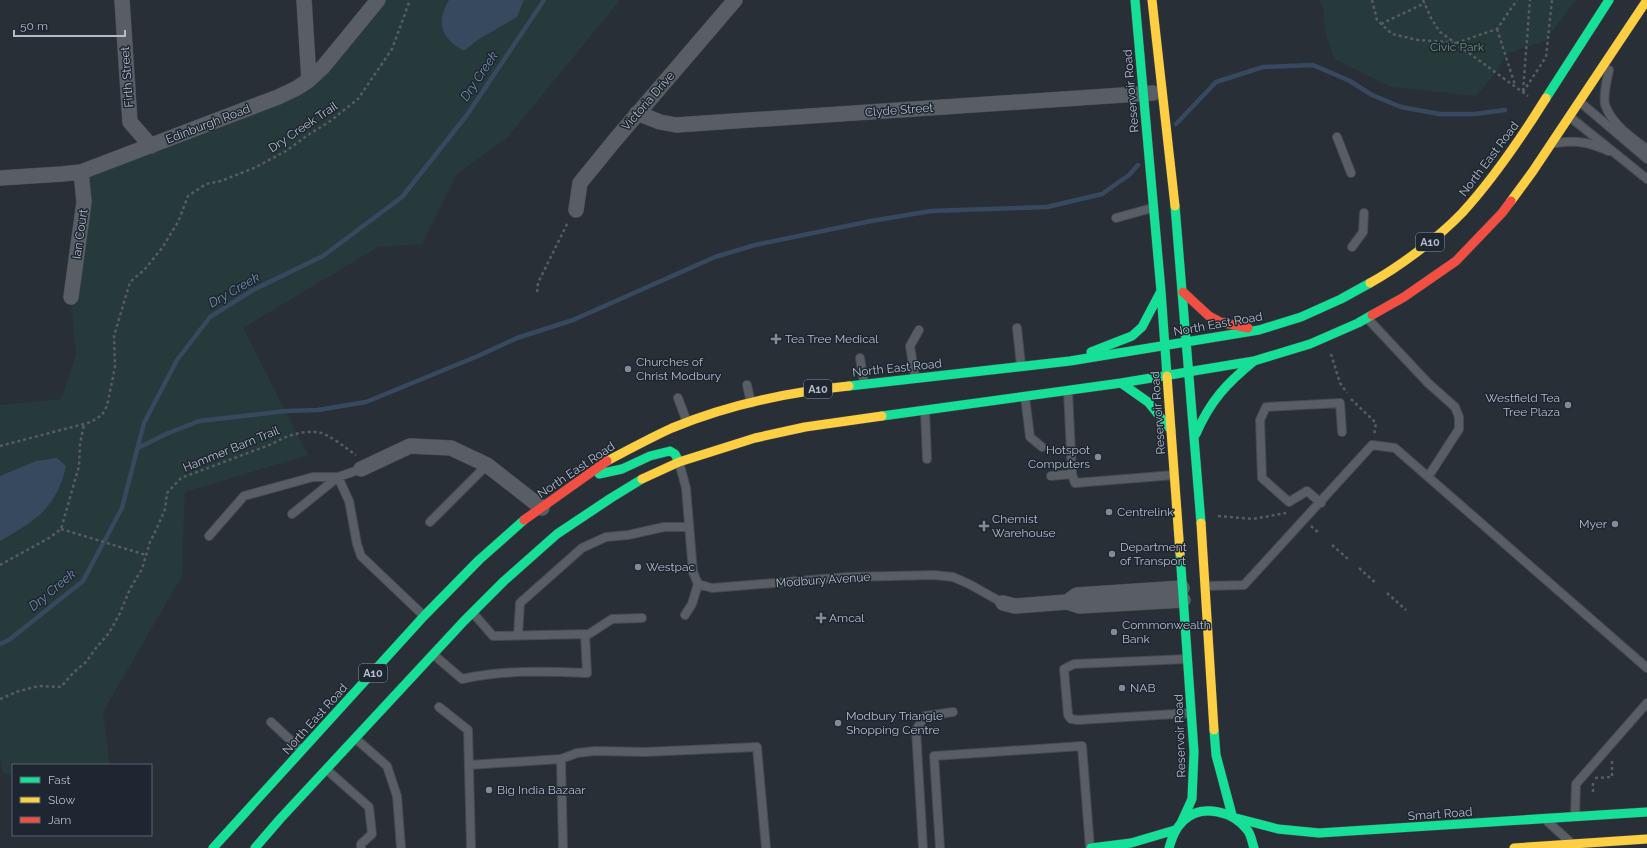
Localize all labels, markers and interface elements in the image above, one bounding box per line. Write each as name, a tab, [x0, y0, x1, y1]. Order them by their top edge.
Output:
scale bar	[14, 12, 125, 38]
text: 50 m	[20, 19, 48, 33]
park label: Civic Park	[1430, 40, 1485, 54]
street label: Firth Street	[118, 46, 136, 108]
water label: Dry Creek	[457, 48, 501, 104]
street label: Reservoir Road	[1120, 49, 1142, 133]
street label: Victoria Drive	[619, 69, 677, 133]
street label: Dry Creek Trail	[266, 98, 341, 155]
street label: Clyde Street	[864, 101, 934, 119]
street label: Edinburgh Road	[164, 102, 252, 146]
street label: North East Road	[1456, 119, 1522, 199]
street label: Ian Court	[70, 208, 90, 260]
road number: A10	[1416, 233, 1444, 251]
water label: Dry Creek	[206, 269, 262, 311]
street label: North East Road	[1172, 309, 1264, 339]
place label: Tea Tree Medical	[785, 332, 879, 346]
marker: Tea Tree Medical	[770, 333, 782, 345]
place label: Churches of Christ Modbury	[636, 355, 722, 383]
street label: North East Road	[851, 356, 943, 380]
marker: Churches of Christ Modbury	[623, 364, 633, 374]
street label: Reservoir Road	[1148, 371, 1168, 455]
road number: A10	[804, 380, 832, 398]
place label: Westfield Tea Tree Plaza	[1485, 391, 1560, 419]
marker: Westfield Tea Tree Plaza	[1563, 400, 1573, 410]
street label: Hammer Barn Trail	[181, 423, 282, 475]
street label: North East Road	[535, 439, 617, 501]
place label: Hotspot Computers	[1028, 443, 1090, 471]
marker: Hotspot Computers	[1093, 452, 1103, 462]
place label: Centrelink	[1117, 505, 1174, 519]
marker: Centrelink	[1104, 507, 1114, 517]
place label: Chemist Warehouse	[992, 512, 1056, 540]
place label: Myer	[1579, 517, 1608, 531]
marker: Myer	[1610, 519, 1620, 529]
marker: Chemist Warehouse	[979, 521, 989, 531]
place label: Department of Transport	[1120, 540, 1187, 568]
marker: Department of Transport	[1107, 549, 1117, 559]
place label: Westpac	[646, 560, 696, 574]
marker: Westpac	[633, 562, 643, 572]
water label: Dry Creek	[26, 566, 78, 614]
street label: Modbury Avenue	[775, 570, 871, 590]
place label: Amcal	[829, 611, 865, 625]
marker: Amcal	[816, 613, 826, 623]
place label: Commonwealth Bank	[1122, 618, 1211, 646]
marker: Commonwealth Bank	[1109, 627, 1119, 637]
road number: A10	[359, 664, 387, 682]
street label: North East Road	[280, 681, 350, 757]
place label: NAB	[1130, 681, 1155, 695]
marker: NAB	[1117, 683, 1127, 693]
street label: Reservoir Road	[1172, 694, 1188, 778]
place label: Modbury Triangle Shopping Centre	[846, 709, 943, 737]
marker: Modbury Triangle Shopping Centre	[833, 718, 843, 728]
legend	[12, 764, 152, 836]
text: Fast	[48, 773, 71, 787]
place label: Big India Bazaar	[497, 783, 586, 797]
marker: Big India Bazaar	[484, 785, 494, 795]
text: Slow	[48, 793, 75, 807]
street label: Smart Road	[1407, 805, 1473, 823]
text: Jam	[48, 813, 71, 827]

